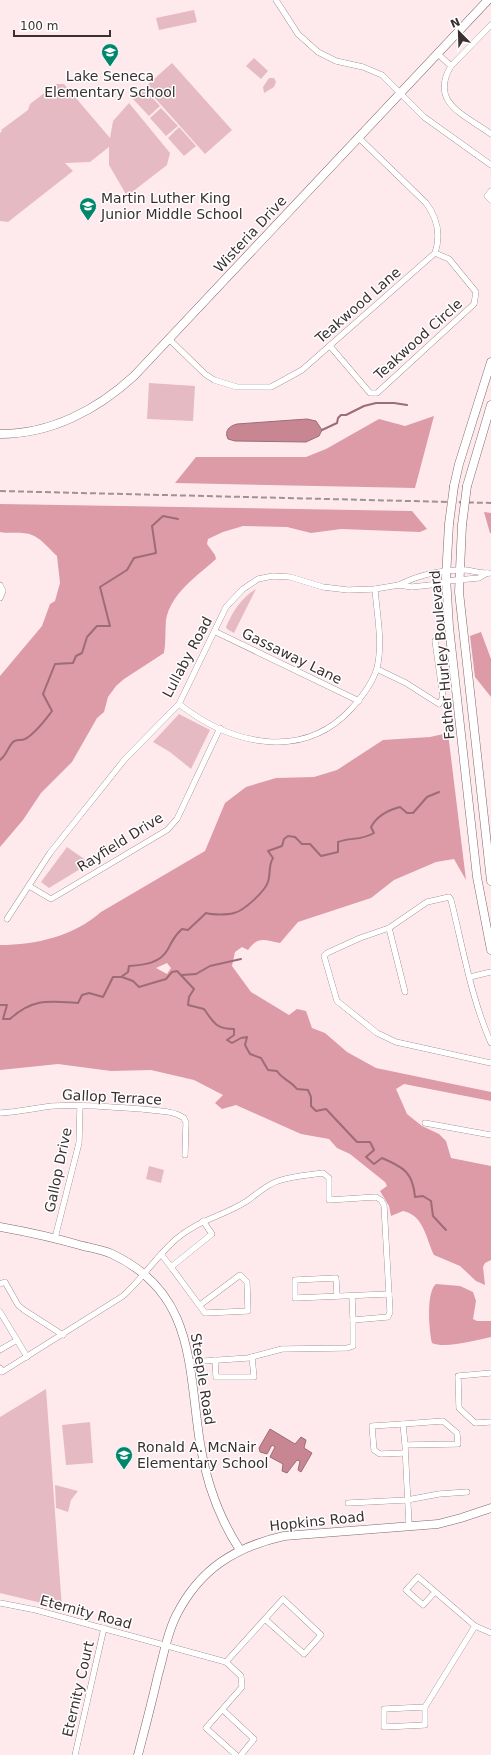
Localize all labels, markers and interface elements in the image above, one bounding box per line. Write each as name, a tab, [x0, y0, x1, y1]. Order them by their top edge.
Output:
scale bar	[14, 12, 110, 38]
north arrow	[439, 12, 479, 52]
text: N	[449, 15, 462, 31]
text: 100 m	[20, 19, 58, 33]
school or university icon: Lake Seneca Elementary School	[100, 42, 120, 67]
place label: Lake Seneca Elementary School	[44, 68, 176, 100]
place label: Martin Luther King Junior Middle School	[100, 190, 243, 222]
street label: Wisteria Drive	[210, 192, 290, 276]
school or university icon: Martin Luther King Junior Middle School	[78, 196, 98, 221]
street label: Teakwood Lane	[312, 264, 404, 347]
street label: Teakwood Circle	[370, 295, 465, 383]
street label: Father Hurley Boulevard	[427, 570, 457, 740]
street label: Lullaby Road	[159, 614, 215, 700]
street label: Gassaway Lane	[239, 625, 345, 687]
street label: Rayfield Drive	[74, 809, 166, 875]
street label: Gallop Terrace	[62, 1086, 162, 1108]
street label: Gallop Drive	[41, 1126, 75, 1214]
street label: Steeple Road	[188, 1332, 218, 1426]
place label: Ronald A. McNair Elementary School	[137, 1439, 269, 1471]
school or university icon: Ronald A. McNair Elementary School	[114, 1445, 134, 1470]
street label: Hopkins Road	[269, 1508, 365, 1534]
street label: Eternity Road	[38, 1592, 134, 1632]
street label: Eternity Court	[59, 1639, 97, 1738]

